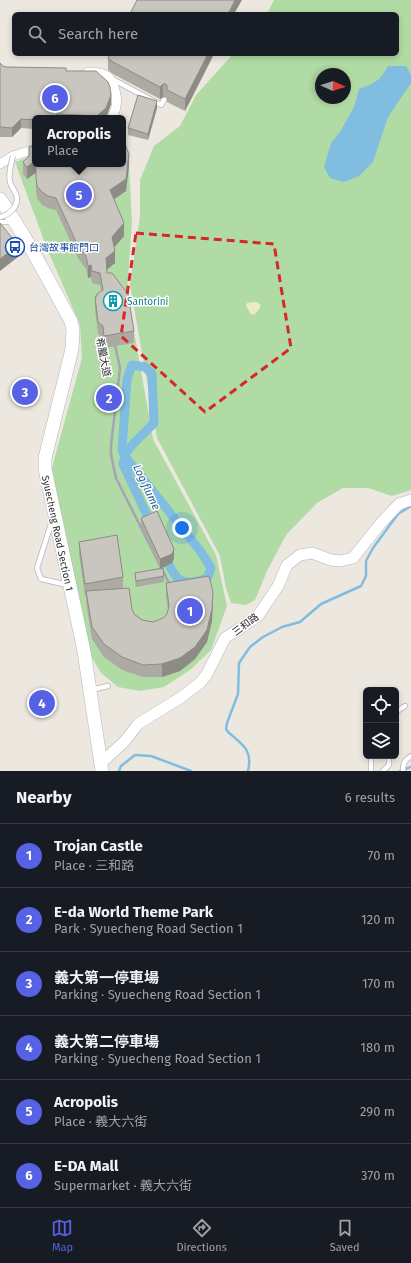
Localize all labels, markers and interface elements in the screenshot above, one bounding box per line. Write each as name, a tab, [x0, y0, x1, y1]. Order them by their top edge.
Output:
search box	[12, 12, 399, 56]
icon: search	[26, 23, 48, 45]
text: Search here	[58, 25, 138, 43]
north arrow	[315, 68, 351, 104]
pin: 6	[42, 83, 68, 113]
popup	[32, 115, 126, 167]
text: Acropolis	[47, 125, 111, 143]
text: Place	[47, 143, 78, 158]
pin: 5	[66, 180, 92, 210]
bus stop icon: 台灣故事館門口	[4, 236, 26, 258]
place label: 台灣故事館門口	[29, 242, 99, 254]
building icon: Santorini	[102, 290, 124, 312]
place label: Santorini	[127, 296, 169, 308]
street label: 希臘大道	[93, 336, 113, 378]
pin: 3	[12, 377, 38, 407]
pin: 2	[96, 383, 122, 413]
water label: Log flume	[130, 462, 163, 512]
street label: Syuecheng Road Section 1	[39, 474, 75, 592]
your location	[172, 518, 192, 538]
pin: 1	[177, 596, 203, 626]
street label: 三和路	[230, 611, 261, 639]
map controls	[363, 687, 399, 759]
button: locate	[363, 687, 399, 723]
pin: 4	[29, 688, 55, 718]
button: layers	[363, 723, 399, 759]
text: Nearby	[16, 787, 71, 808]
text: 6 results	[345, 790, 395, 805]
text: Trojan Castle	[54, 837, 143, 855]
text: 1	[26, 848, 32, 863]
text: 70 m	[368, 848, 395, 863]
text: Place · 三和路	[54, 858, 134, 873]
text: E-da World Theme Park	[54, 903, 213, 921]
text: 2	[26, 912, 32, 927]
text: 120 m	[361, 912, 395, 927]
text: Park · Syuecheng Road Section 1	[54, 921, 243, 936]
text: 義大第一停車場	[54, 969, 159, 987]
text: 3	[26, 976, 32, 991]
text: 170 m	[362, 976, 395, 991]
text: Parking · Syuecheng Road Section 1	[54, 987, 261, 1002]
text: 義大第二停車場	[54, 1033, 159, 1051]
text: 4	[25, 1040, 33, 1055]
text: 180 m	[360, 1040, 395, 1055]
text: Parking · Syuecheng Road Section 1	[54, 1051, 261, 1066]
text: Acropolis	[54, 1093, 118, 1111]
text: 5	[26, 1104, 32, 1119]
text: 290 m	[360, 1104, 395, 1119]
text: Place · 義大六街	[54, 1114, 147, 1129]
text: E-DA Mall	[54, 1157, 119, 1175]
text: 6	[25, 1168, 33, 1183]
text: 370 m	[361, 1168, 395, 1183]
text: Supermarket · 義大六街	[54, 1178, 192, 1193]
tab: Map	[51, 1217, 73, 1254]
tab: Directions	[176, 1217, 227, 1254]
tab: Saved	[330, 1217, 360, 1254]

